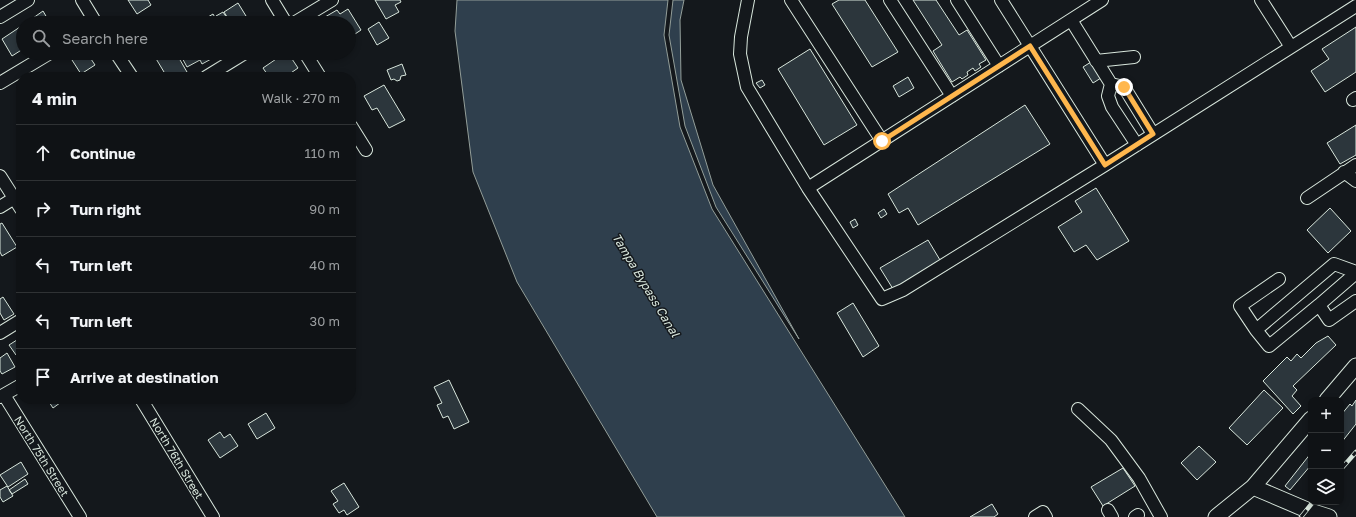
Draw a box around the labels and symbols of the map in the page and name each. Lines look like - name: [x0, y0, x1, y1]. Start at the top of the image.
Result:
- route end: [1115, 78, 1133, 96]
- route start: [873, 132, 891, 150]
- water label: Tampa Bypass Canal: [609, 230, 684, 341]
- street label: North 75th Street: [12, 414, 72, 498]
- street label: North 76th Street: [148, 415, 206, 501]

